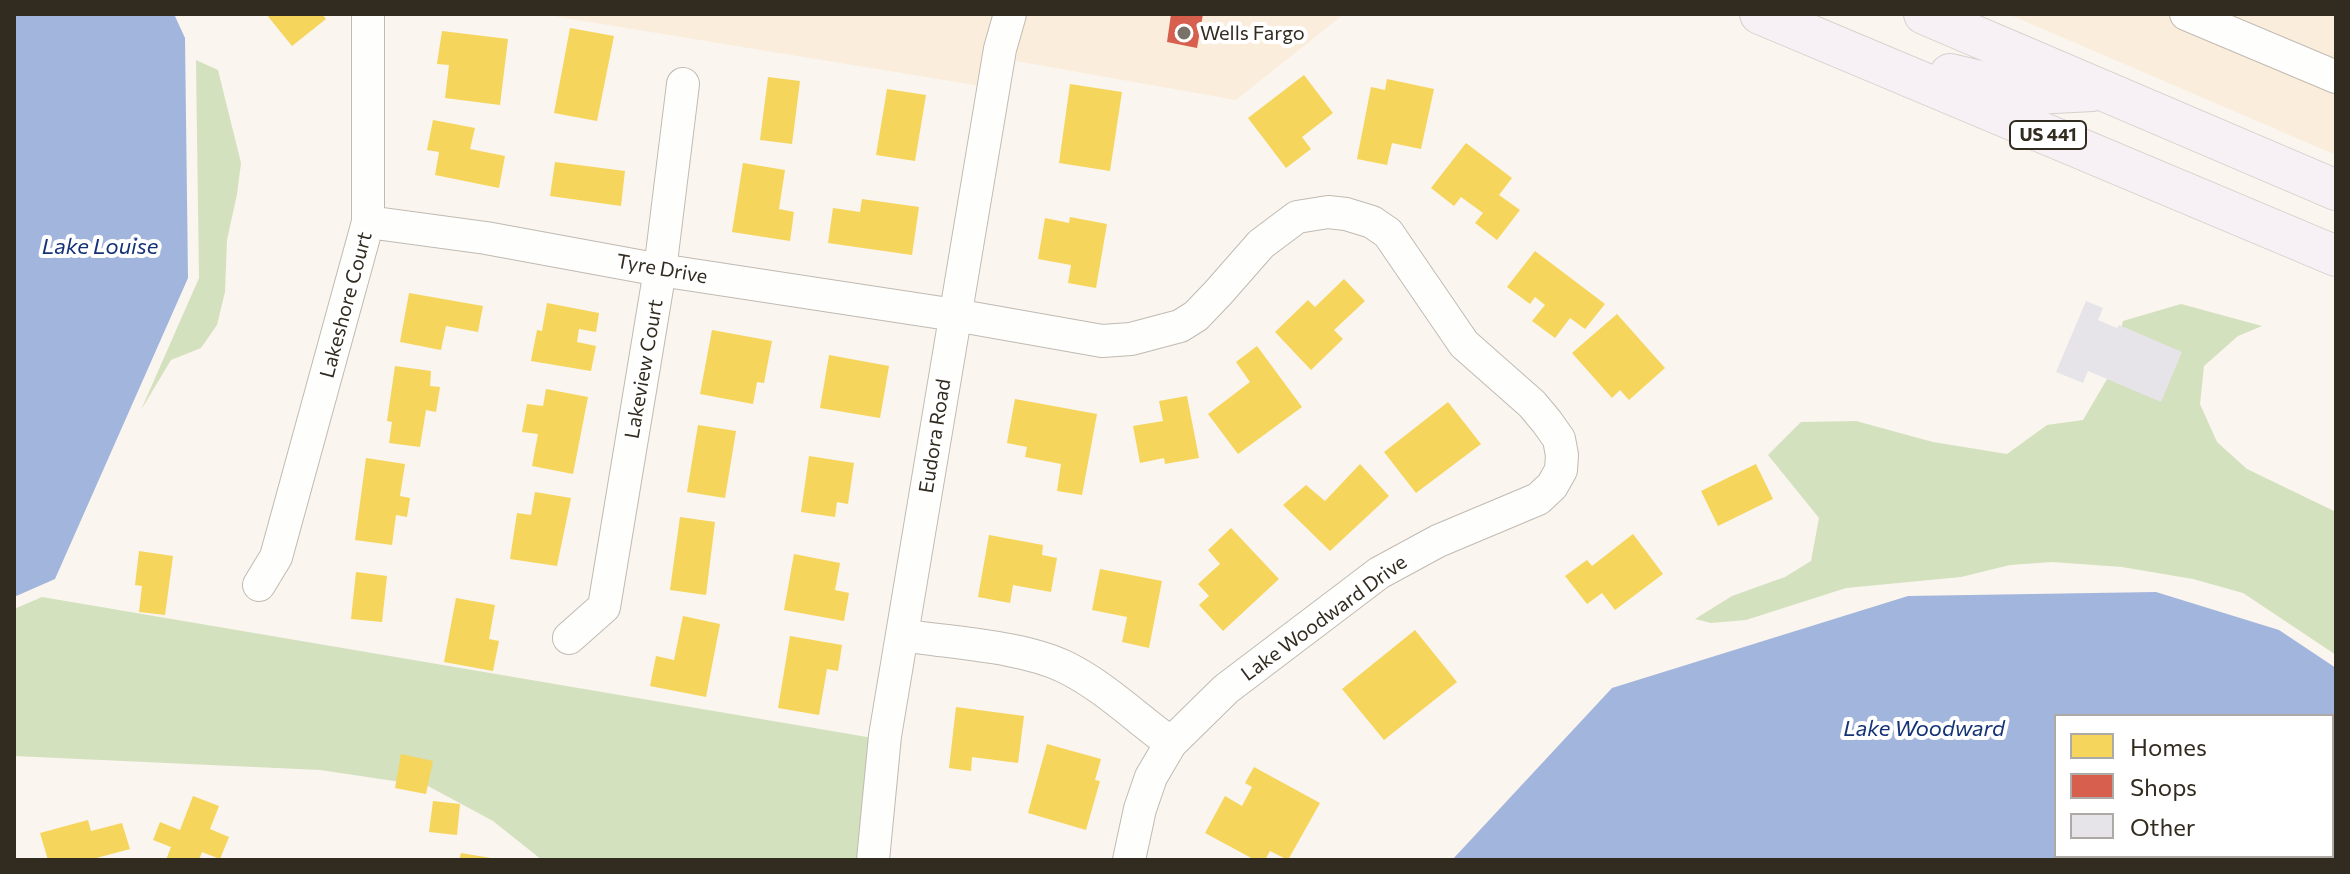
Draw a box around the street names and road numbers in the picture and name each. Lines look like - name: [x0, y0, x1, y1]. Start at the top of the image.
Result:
- road number: US 441: [2010, 121, 2086, 149]
- street label: Lakeshore Court: [315, 229, 377, 381]
- street label: Tyre Drive: [615, 249, 709, 289]
- street label: Lakeview Court: [620, 297, 668, 441]
- street label: Eudora Road: [914, 377, 956, 495]
- street label: Lake Woodward Drive: [1237, 550, 1411, 686]

